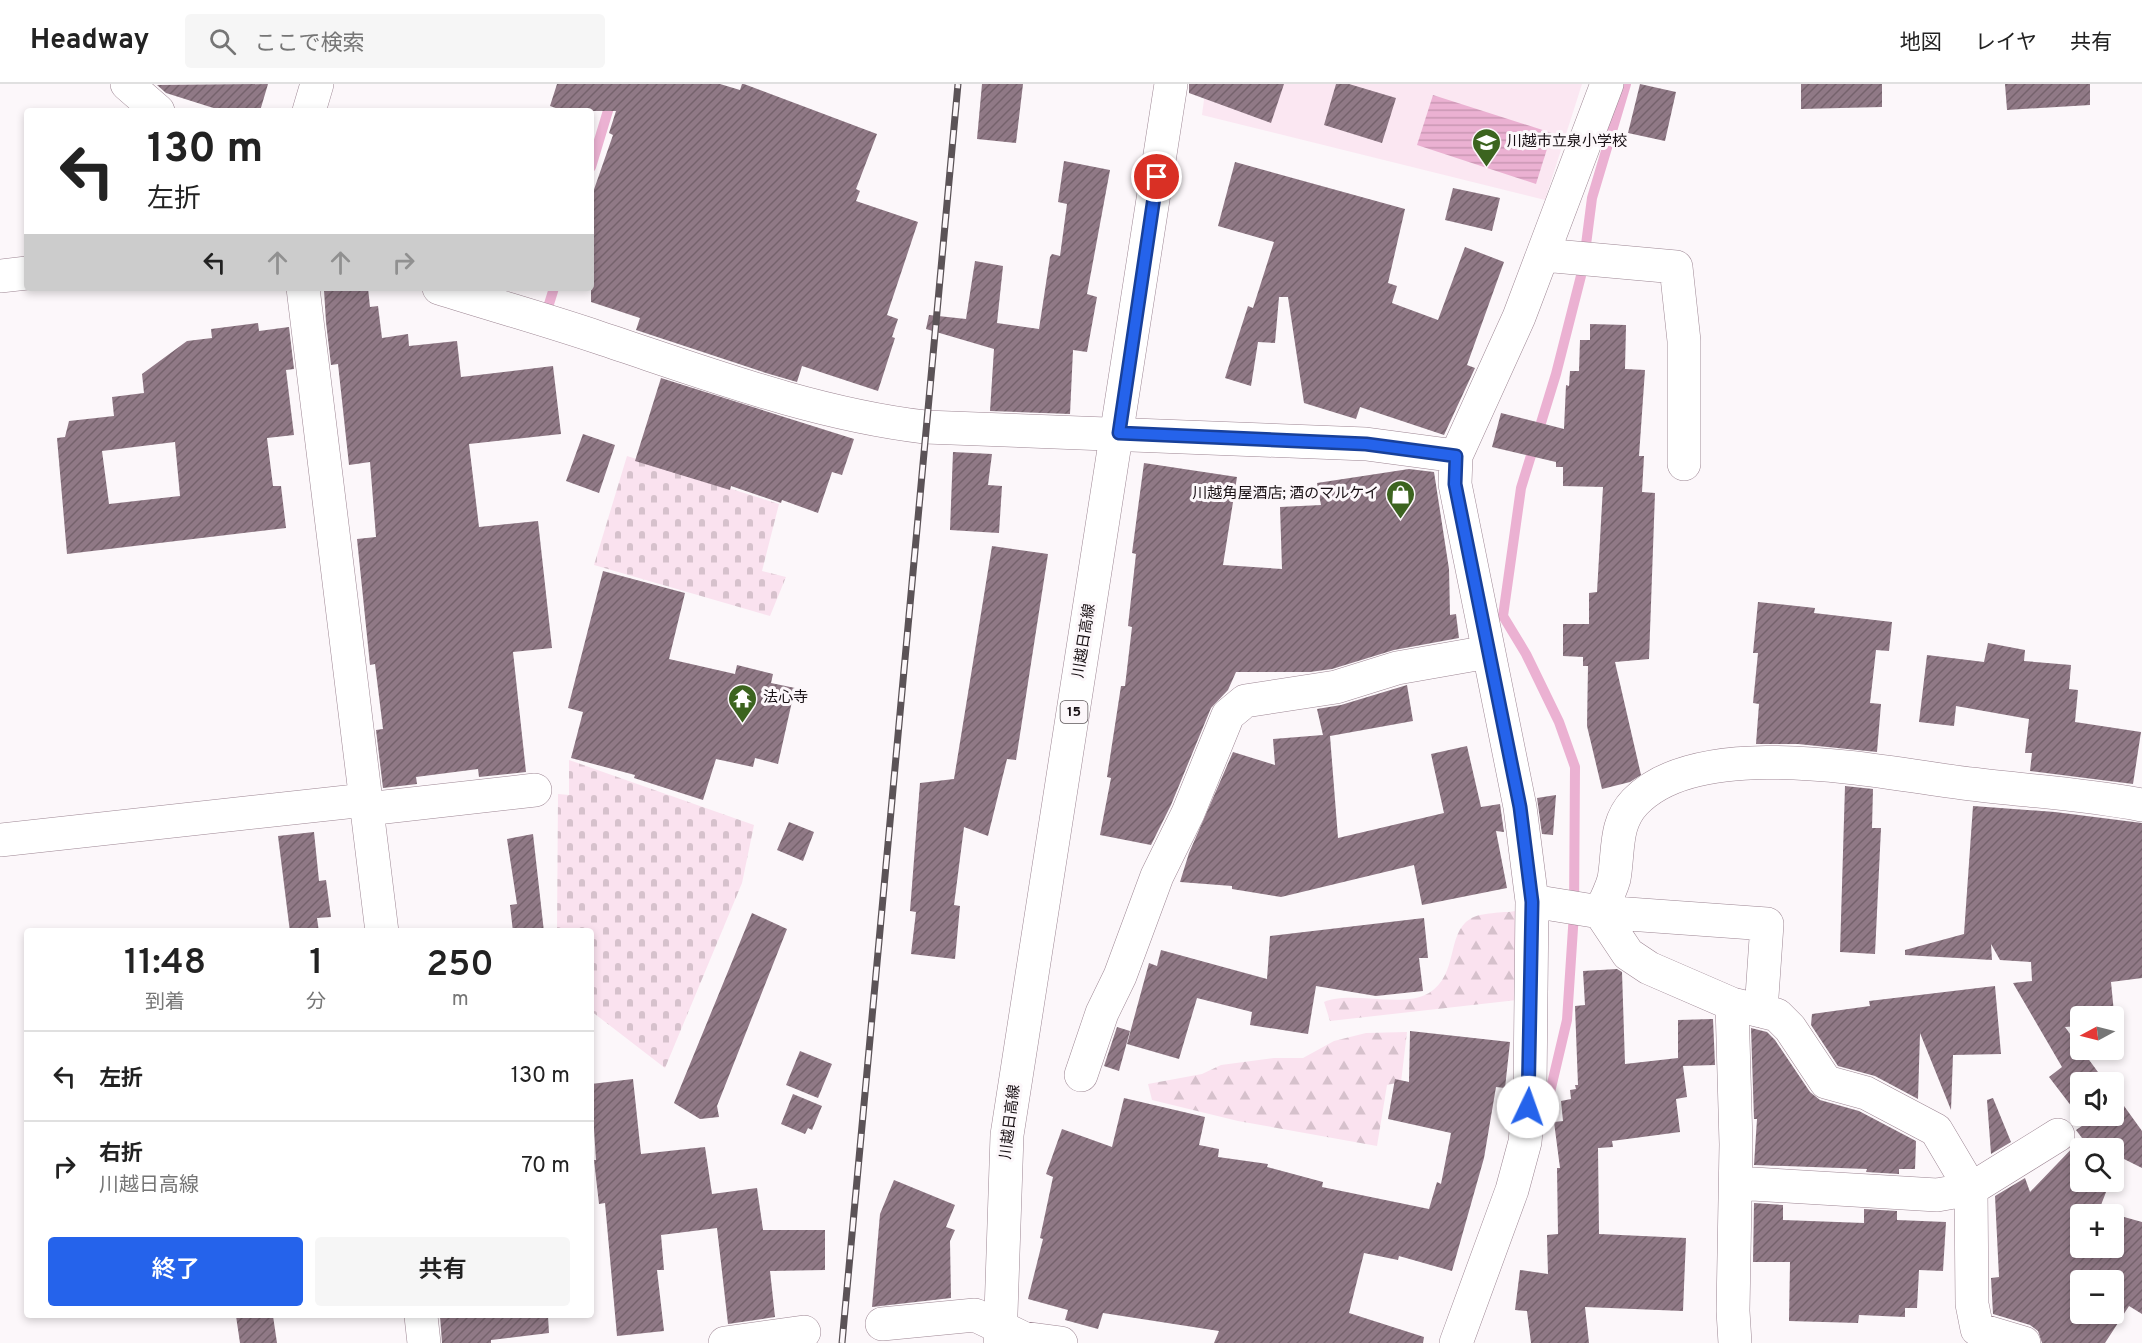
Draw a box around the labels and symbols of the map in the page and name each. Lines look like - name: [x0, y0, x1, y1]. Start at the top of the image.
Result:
- school or university icon: 川越市立泉小学校: [1470, 126, 1502, 168]
- place label: 川越市立泉小学校: [1507, 133, 1627, 152]
- pin: [1131, 151, 1182, 202]
- shop icon: 川越角屋酒店; 酒のマルケイ: [1384, 478, 1416, 520]
- place label: 川越角屋酒店; 酒のマルケイ: [1192, 485, 1379, 504]
- street label: 川越日高線: [1070, 602, 1100, 680]
- temple icon: 法心寺: [726, 682, 758, 724]
- place label: 法心寺: [763, 689, 808, 708]
- road number: 15: [1060, 701, 1088, 723]
- north arrow: [2070, 1006, 2124, 1060]
- position arrow: [1496, 1075, 1560, 1139]
- street label: 川越日高線: [997, 1084, 1025, 1160]

